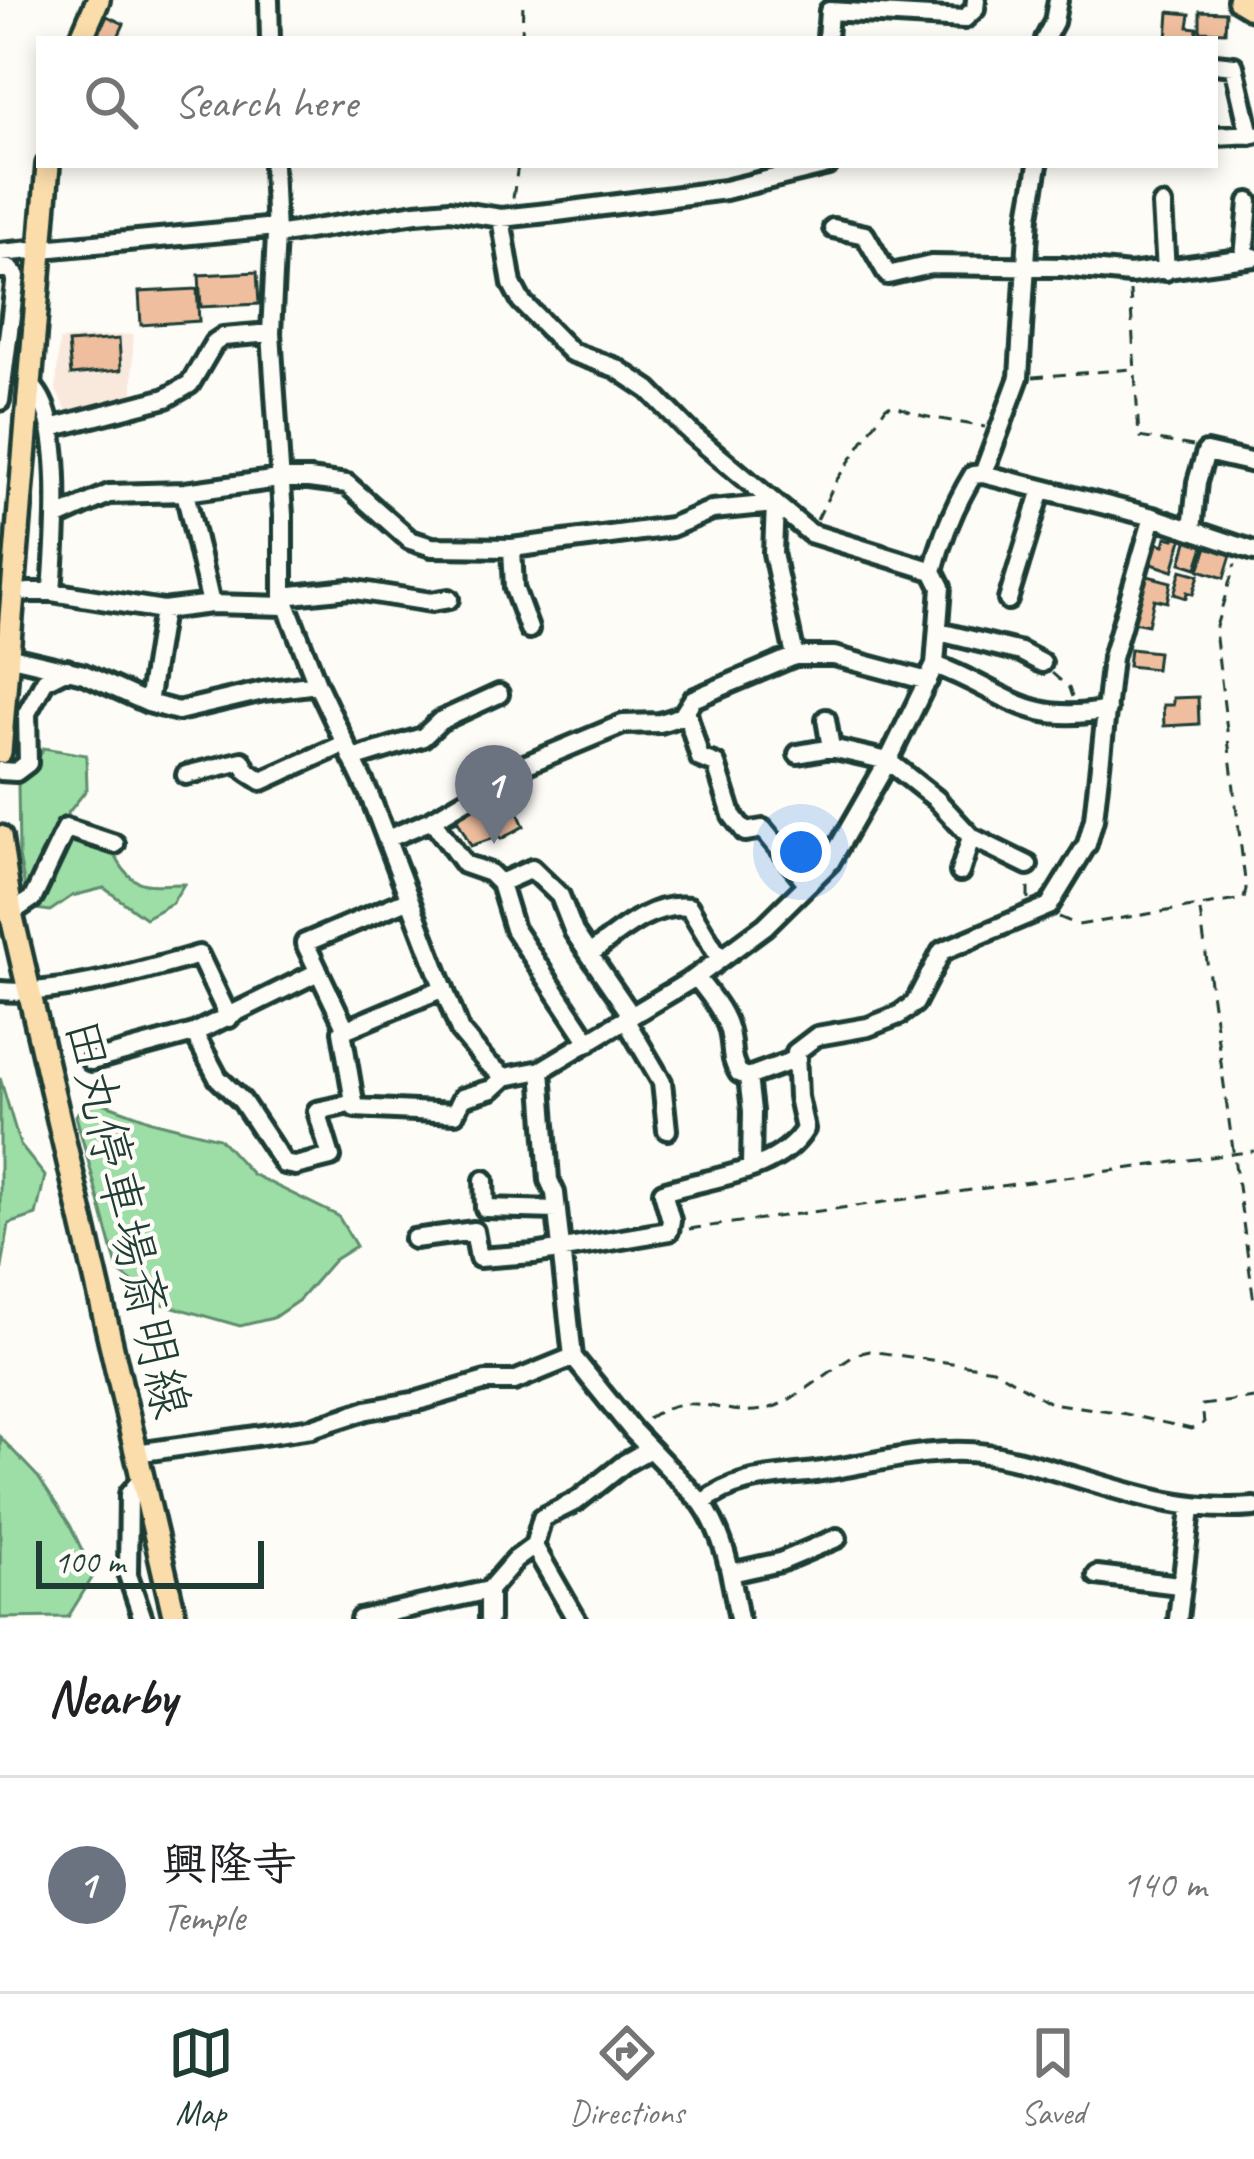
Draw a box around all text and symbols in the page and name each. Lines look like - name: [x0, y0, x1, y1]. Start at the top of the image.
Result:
- search box: [36, 36, 1218, 168]
- icon: search: [78, 69, 144, 135]
- text: Search here: [174, 74, 357, 131]
- pin: 1: [455, 745, 533, 844]
- your location: [771, 822, 831, 882]
- street label: 田丸停車場斎明線: [50, 1012, 204, 1424]
- scale bar: [36, 1535, 264, 1588]
- text: 100 m: [54, 1541, 125, 1583]
- text: Nearby: [48, 1665, 176, 1729]
- text: 興隆寺: [162, 1836, 297, 1893]
- text: 1: [78, 1860, 96, 1909]
- text: 140 m: [1122, 1860, 1206, 1909]
- text: Temple: [162, 1893, 245, 1942]
- tab: Map: [168, 2020, 234, 2134]
- tab: Directions: [570, 2020, 684, 2134]
- tab: Saved: [1020, 2020, 1086, 2134]

